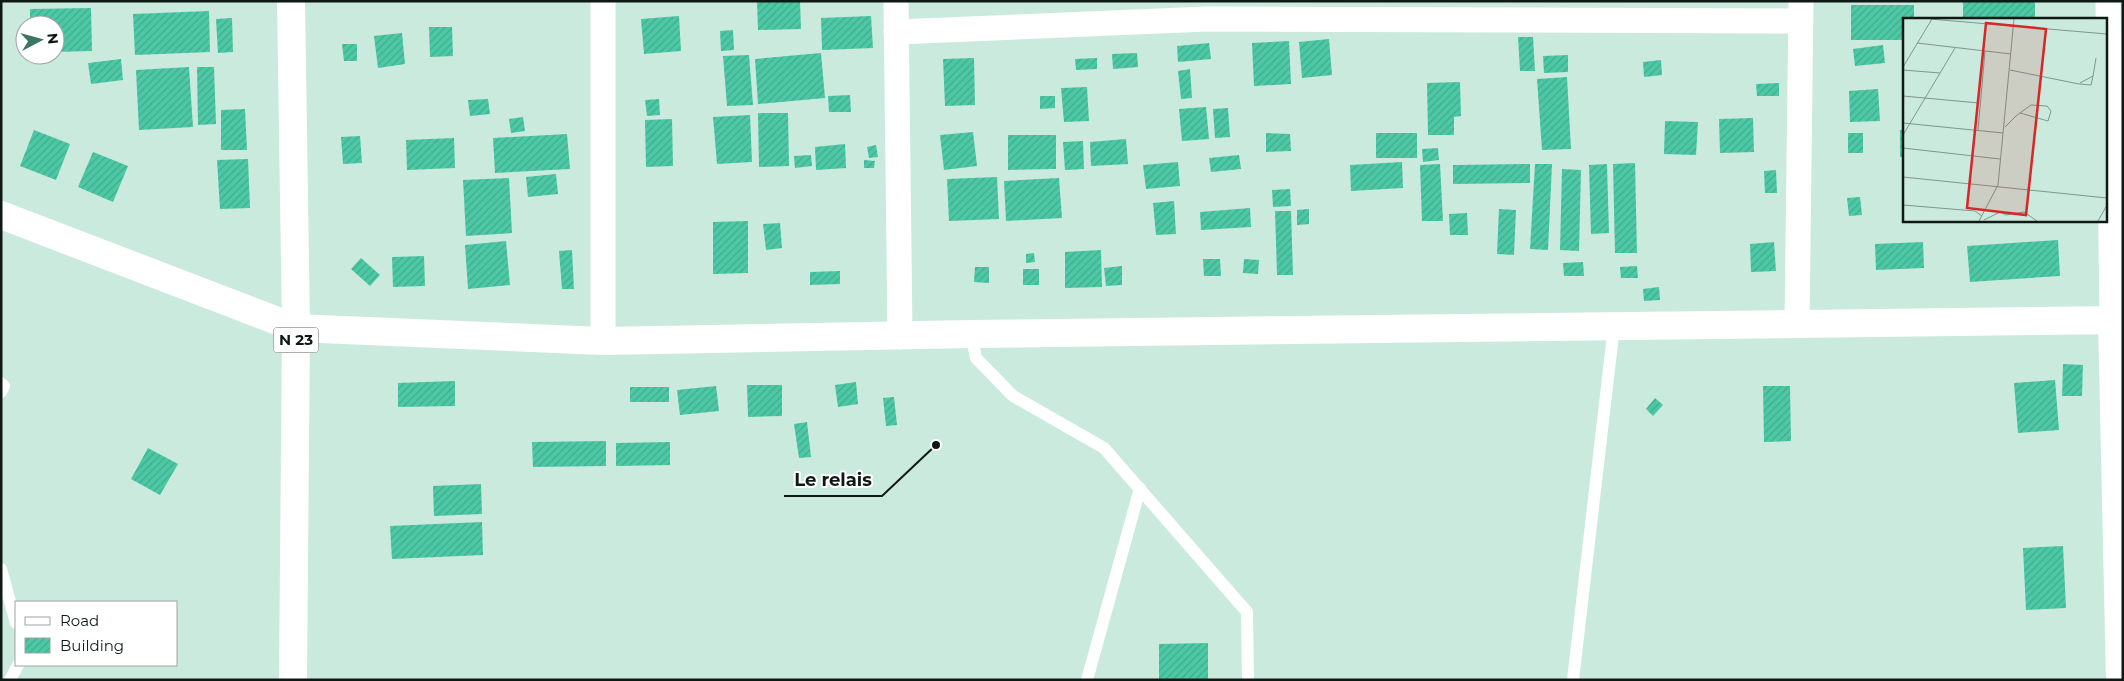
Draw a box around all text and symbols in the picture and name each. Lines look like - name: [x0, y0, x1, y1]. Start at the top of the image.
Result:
- north arrow: [15, 15, 65, 65]
- inset map: [1903, 18, 2106, 221]
- text: N: [43, 32, 62, 45]
- road number: N 23: [274, 328, 318, 352]
- callout: Le relais: [784, 463, 882, 496]
- text: Le relais: [794, 469, 872, 491]
- legend: [15, 601, 178, 666]
- text: Road: [60, 611, 99, 630]
- text: Building: [60, 636, 124, 655]

